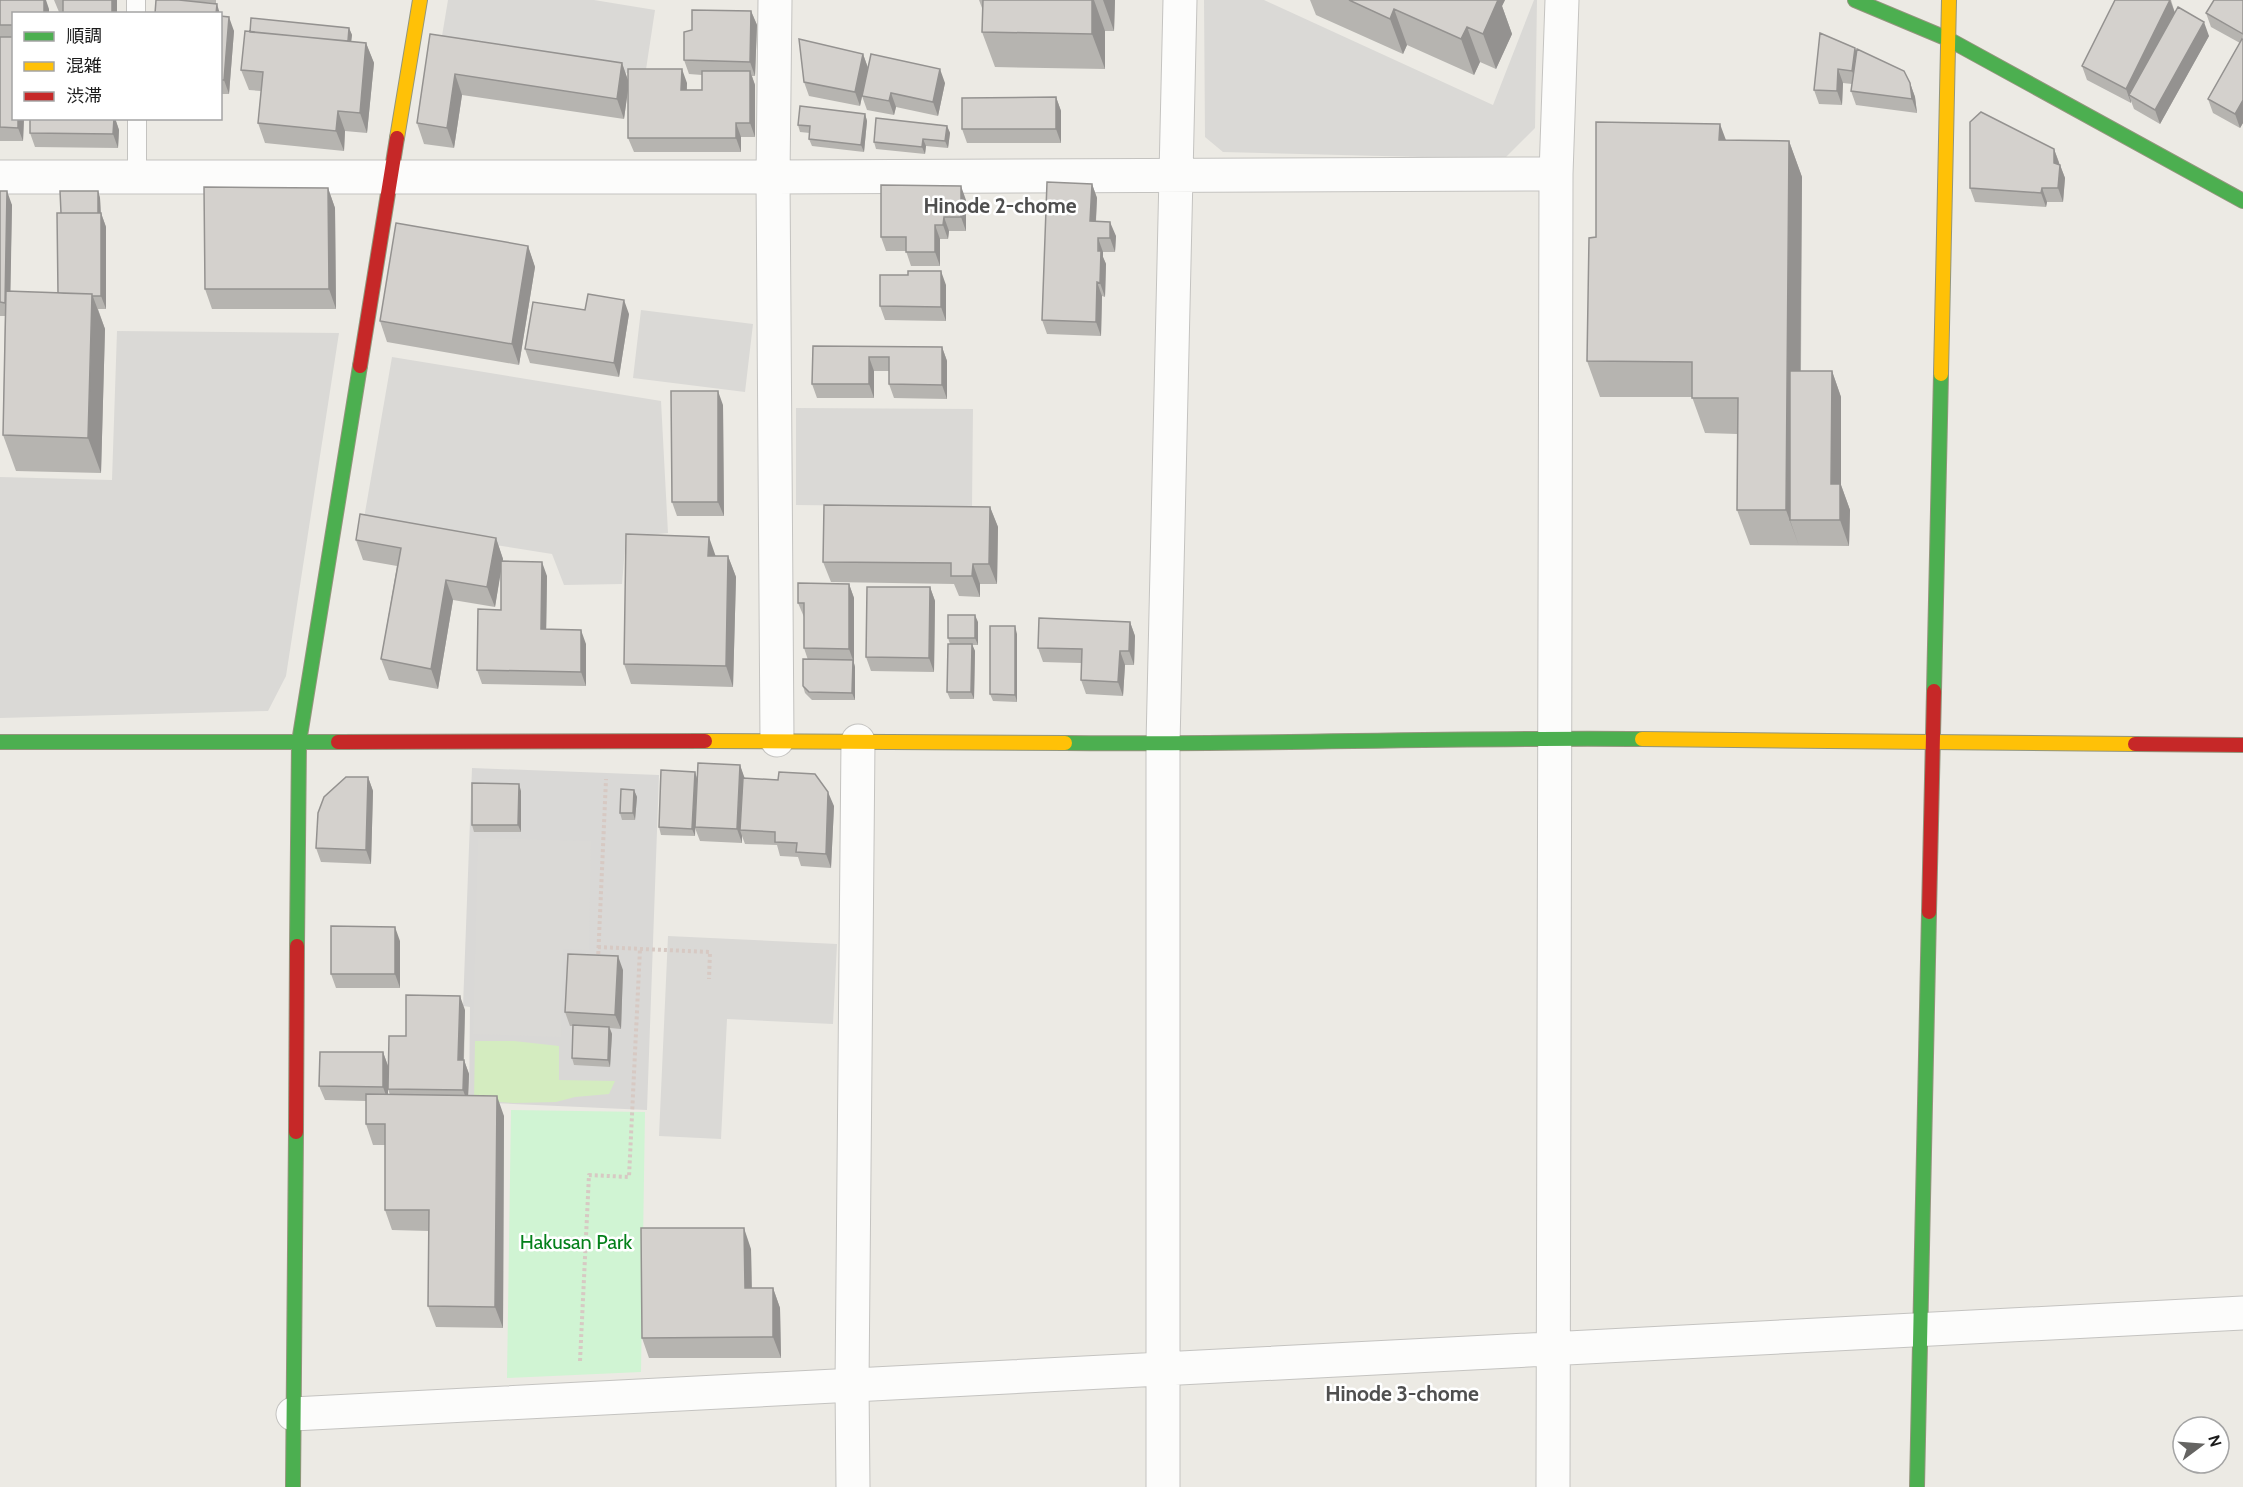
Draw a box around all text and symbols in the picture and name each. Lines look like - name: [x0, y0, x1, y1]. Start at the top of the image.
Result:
- legend: [12, 12, 222, 120]
- text: 順調: [66, 25, 102, 47]
- text: 混雑: [66, 55, 102, 77]
- text: 渋滞: [66, 85, 102, 107]
- district label: Hinode 2-chome: [923, 193, 1077, 218]
- park label: Hakusan Park: [520, 1230, 632, 1254]
- district label: Hinode 3-chome: [1325, 1381, 1479, 1406]
- north arrow: [2171, 1415, 2231, 1475]
- text: N: [2204, 1433, 2226, 1449]

